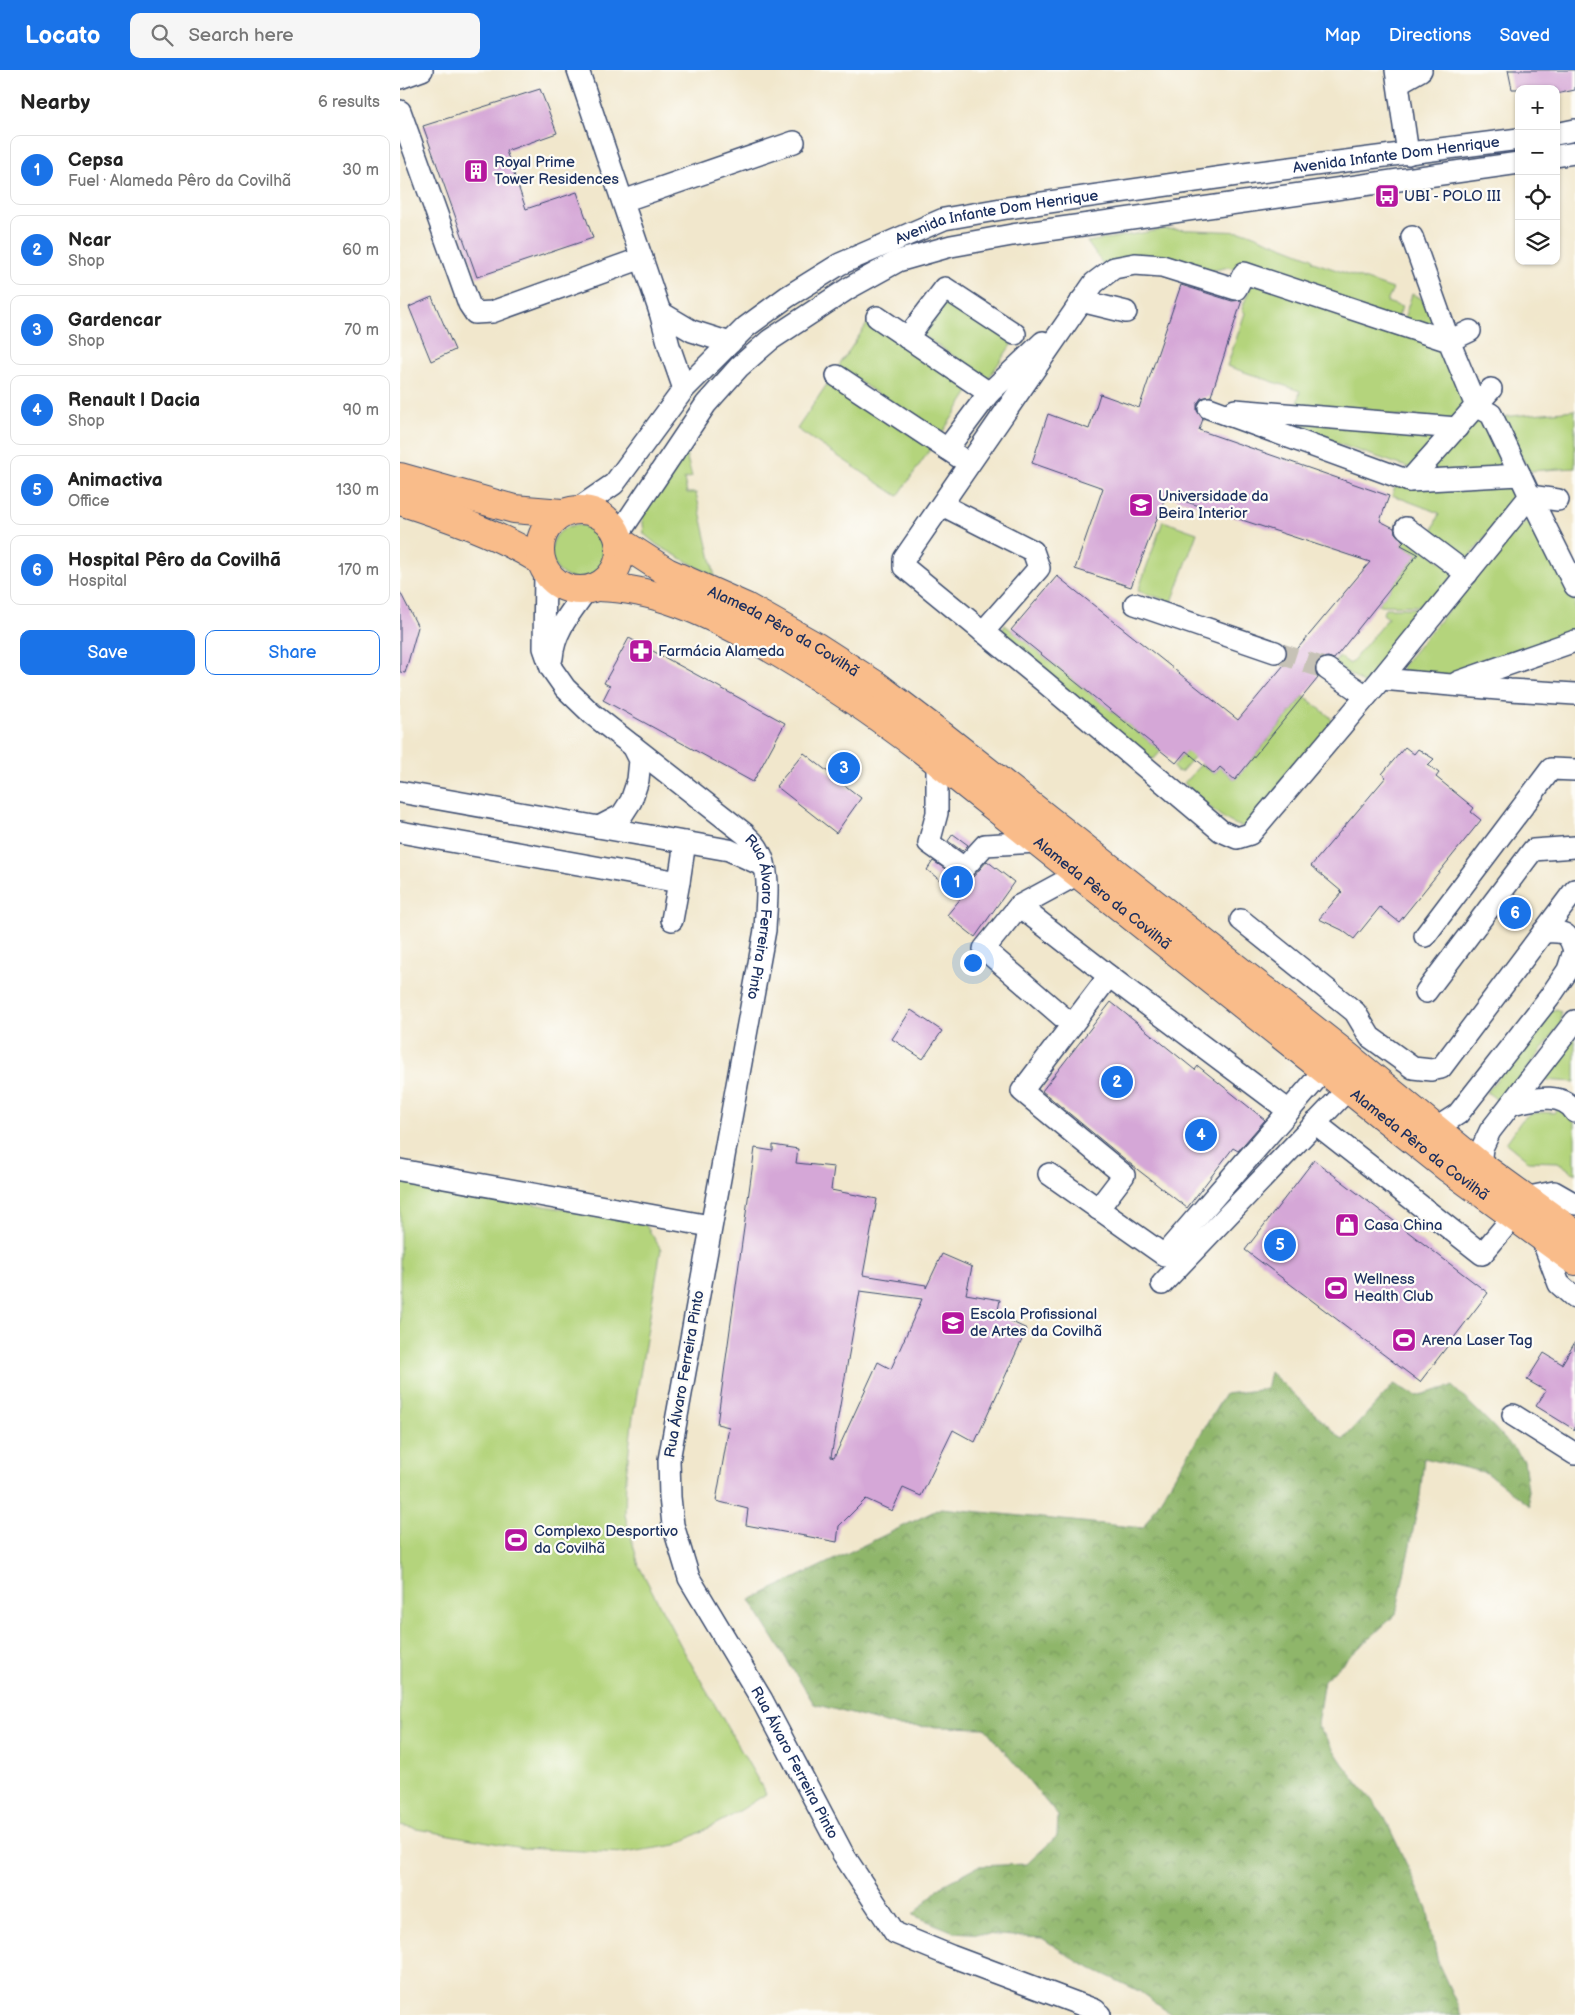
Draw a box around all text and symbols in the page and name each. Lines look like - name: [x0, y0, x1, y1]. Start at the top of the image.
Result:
- search box: [130, 13, 480, 58]
- text: Locato: [25, 21, 100, 50]
- icon: search: [148, 21, 176, 49]
- text: Search here: [188, 24, 294, 47]
- text: Map: [1325, 25, 1361, 46]
- text: Directions: [1389, 25, 1471, 46]
- text: Saved: [1499, 25, 1550, 46]
- map controls: [1515, 85, 1560, 265]
- button: +: [1515, 85, 1560, 130]
- text: Nearby: [20, 90, 90, 115]
- text: 6 results: [318, 93, 380, 112]
- button: −: [1515, 130, 1560, 175]
- street label: Avenida Infante Dom Henrique: [1292, 133, 1501, 178]
- text: Cepsa: [68, 149, 124, 172]
- place label: Royal Prime Tower Residences: [494, 153, 620, 189]
- building icon: Royal Prime Tower Residences: [463, 158, 489, 184]
- text: 1: [34, 161, 40, 180]
- text: 30 m: [342, 161, 379, 180]
- text: Fuel · Alameda Pêro da Covilhã: [68, 172, 291, 191]
- button: locate: [1515, 175, 1560, 220]
- bus stop icon: UBI - POLO III: [1374, 183, 1400, 209]
- street label: Avenida Infante Dom Henrique: [892, 186, 1100, 249]
- place label: UBI - POLO III: [1404, 187, 1501, 206]
- button: layers: [1515, 220, 1560, 265]
- text: Ncar: [68, 229, 111, 252]
- text: 2: [32, 241, 42, 260]
- text: 60 m: [342, 241, 379, 260]
- text: Shop: [68, 252, 105, 271]
- text: Gardencar: [68, 309, 162, 332]
- text: 3: [32, 321, 42, 340]
- text: 70 m: [344, 321, 379, 340]
- text: Shop: [68, 332, 105, 351]
- text: Renault | Dacia: [68, 389, 200, 412]
- text: 4: [32, 401, 42, 420]
- text: 90 m: [343, 401, 379, 420]
- text: Shop: [68, 412, 105, 431]
- text: Animactiva: [68, 469, 163, 492]
- text: 5: [32, 481, 42, 500]
- text: 130 m: [336, 481, 379, 500]
- place label: Universidade da Beira Interior: [1158, 487, 1268, 523]
- text: Office: [68, 492, 110, 511]
- school or university icon: Universidade da Beira Interior: [1128, 492, 1154, 518]
- text: Hospital Pêro da Covilhã: [68, 549, 281, 572]
- text: 6: [32, 561, 42, 580]
- text: 170 m: [338, 561, 379, 580]
- text: Hospital: [68, 572, 127, 591]
- street label: Alameda Pêro da Covilhã: [705, 582, 862, 681]
- button: Save: [20, 630, 195, 675]
- button: Share: [205, 630, 380, 675]
- pharmacy icon: Farmácia Alameda: [628, 638, 654, 664]
- place label: Farmácia Alameda: [658, 642, 785, 661]
- pin: 3: [828, 749, 860, 787]
- street label: Rua Álvaro Ferreira Pinto: [740, 830, 776, 1001]
- street label: Alameda Pêro da Covilhã: [1030, 833, 1175, 954]
- pin: 1: [941, 863, 973, 901]
- pin: 6: [1499, 894, 1531, 932]
- your location: [960, 950, 986, 976]
- pin: 2: [1101, 1063, 1133, 1101]
- street label: Alameda Pêro da Covilhã: [1346, 1085, 1492, 1205]
- pin: 4: [1185, 1116, 1217, 1154]
- shop icon: Casa China: [1334, 1212, 1360, 1238]
- place label: Casa China: [1364, 1216, 1443, 1235]
- pin: 5: [1264, 1226, 1296, 1264]
- place label: Wellness Health Club: [1354, 1270, 1434, 1306]
- sports icon: Wellness Health Club: [1323, 1275, 1349, 1301]
- street label: Rua Álvaro Ferreira Pinto: [660, 1289, 709, 1459]
- place label: Escola Profissional de Artes da Covilhã: [970, 1305, 1102, 1341]
- school or university icon: Escola Profissional de Artes da Covilhã: [940, 1310, 966, 1336]
- sports icon: Arena Laser Tag: [1391, 1327, 1417, 1353]
- place label: Arena Laser Tag: [1422, 1331, 1533, 1350]
- place label: Complexo Desportivo da Covilhã: [534, 1522, 678, 1558]
- sports icon: Complexo Desportivo da Covilhã: [503, 1527, 529, 1553]
- street label: Rua Álvaro Ferreira Pinto: [746, 1683, 842, 1842]

